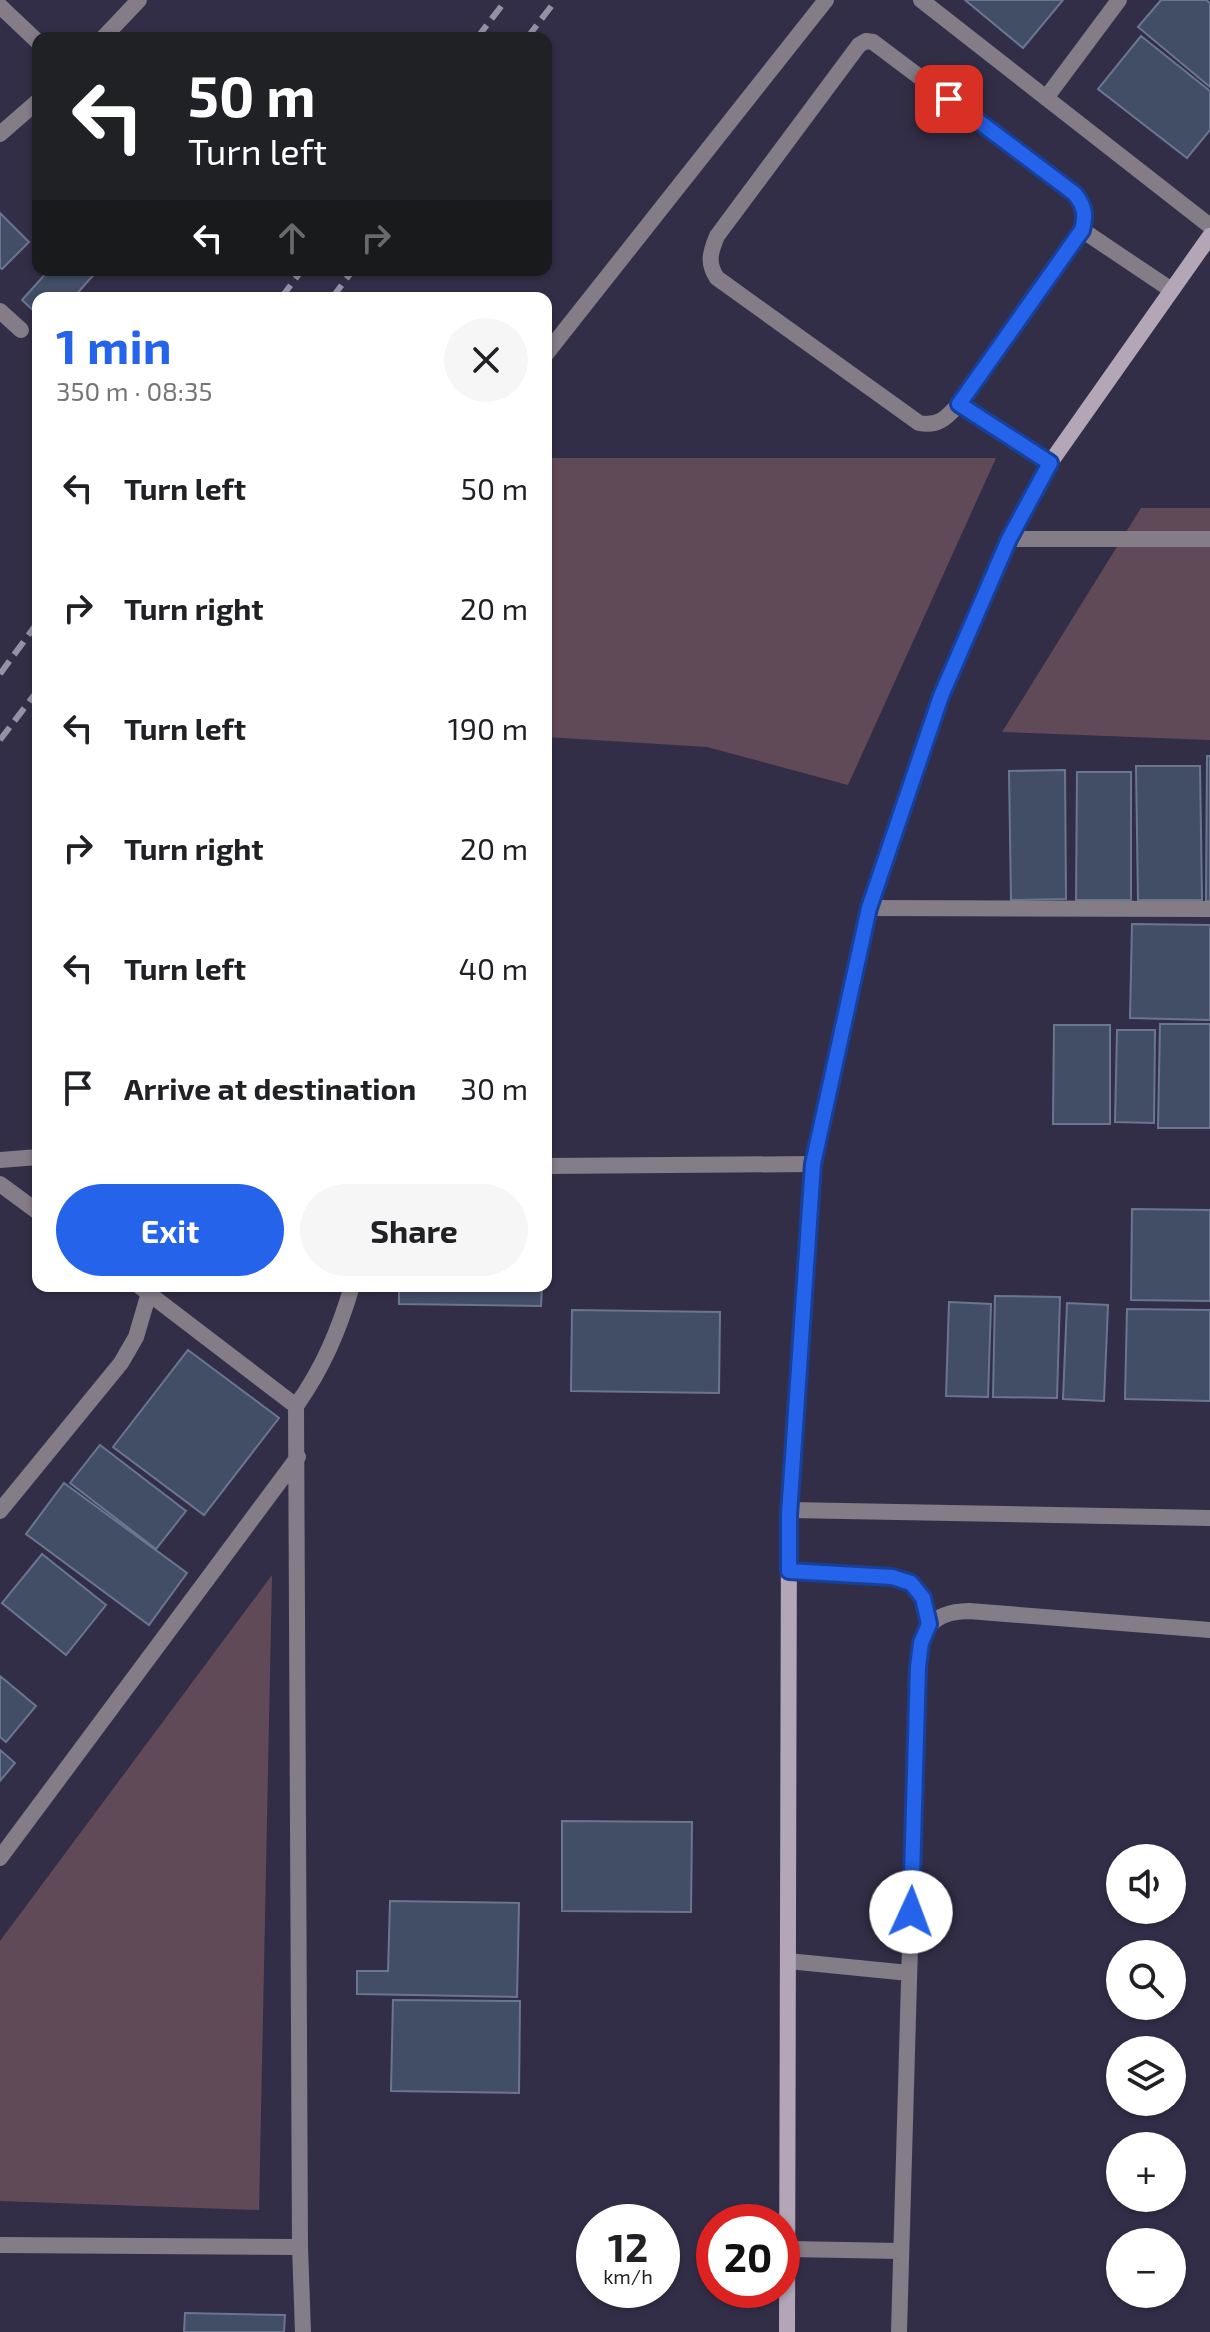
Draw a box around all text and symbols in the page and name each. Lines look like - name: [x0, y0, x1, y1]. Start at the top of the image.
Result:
- text: 50 m: [188, 61, 316, 128]
- icon: left: [56, 64, 160, 168]
- pin: [915, 65, 983, 133]
- icon: arrive: [927, 77, 971, 121]
- text: Turn left: [188, 129, 327, 172]
- icon: left: [186, 216, 230, 260]
- icon: ahead: [270, 216, 314, 260]
- icon: right: [354, 216, 398, 260]
- text: 1 min: [56, 316, 172, 374]
- button: close: [444, 318, 528, 402]
- text: 350 m · 08:35: [56, 375, 212, 406]
- icon: left: [56, 466, 100, 510]
- text: Turn left: [124, 470, 246, 506]
- text: 50 m: [461, 470, 528, 506]
- icon: right: [56, 586, 100, 630]
- text: Turn right: [124, 590, 264, 626]
- text: 20 m: [460, 590, 528, 626]
- icon: left: [56, 706, 100, 750]
- text: Turn left: [124, 710, 246, 746]
- text: 190 m: [448, 710, 528, 746]
- icon: right: [56, 826, 100, 870]
- text: Turn right: [124, 830, 264, 866]
- text: 20 m: [460, 830, 528, 866]
- icon: left: [56, 946, 100, 990]
- text: Turn left: [124, 950, 246, 986]
- text: 40 m: [458, 950, 528, 986]
- icon: arrive: [56, 1066, 100, 1110]
- text: Arrive at destination: [124, 1070, 416, 1106]
- text: 30 m: [460, 1070, 528, 1106]
- button: Exit: [56, 1184, 284, 1276]
- button: Share: [300, 1184, 528, 1276]
- map controls: [1106, 1844, 1186, 2308]
- button: sound: [1106, 1844, 1186, 1924]
- position arrow: [869, 1870, 953, 1954]
- button: search: [1106, 1940, 1186, 2020]
- button: layers: [1106, 2036, 1186, 2116]
- button: +: [1106, 2132, 1186, 2212]
- speed limit sign: 20: [696, 2204, 800, 2308]
- text: 12: [608, 2222, 648, 2270]
- button: −: [1106, 2228, 1186, 2308]
- text: km/h: [603, 2264, 653, 2288]

